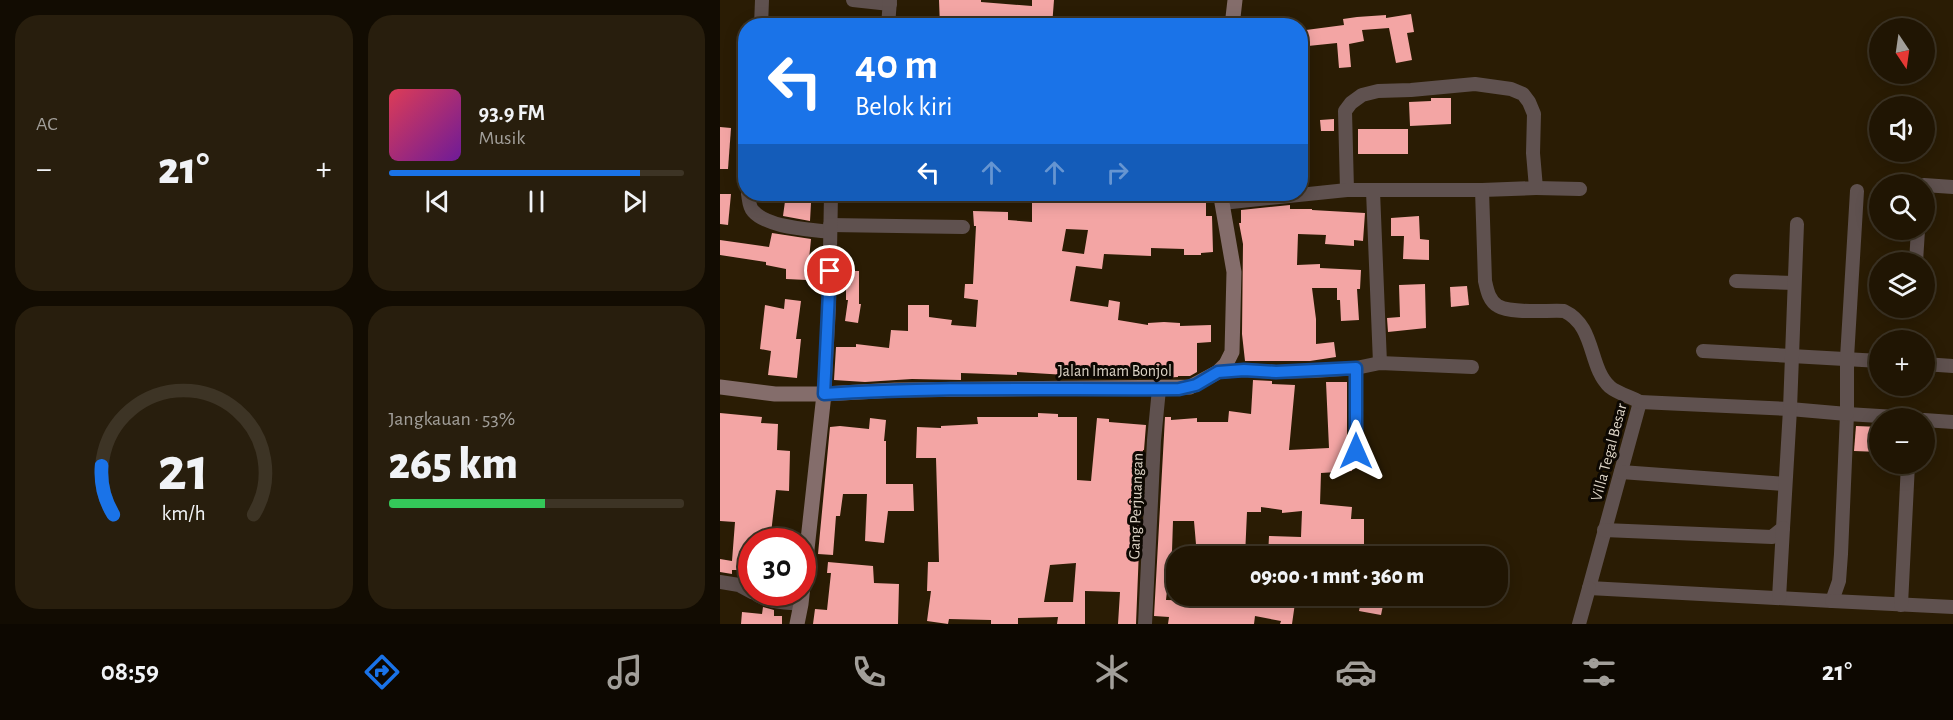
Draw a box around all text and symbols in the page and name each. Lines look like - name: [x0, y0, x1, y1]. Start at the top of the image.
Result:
- north arrow: [1869, 18, 1935, 84]
- map controls: [1869, 18, 1935, 474]
- icon: left: [756, 42, 834, 120]
- text: 40 m: [855, 44, 938, 86]
- text: Belok kiri: [855, 93, 952, 120]
- button: sound: [1869, 96, 1935, 162]
- text: 93.9 FM: [479, 102, 545, 124]
- text: AC: [36, 114, 58, 134]
- text: Musik: [479, 128, 525, 148]
- text: 21°: [158, 147, 209, 192]
- text: −: [36, 153, 52, 186]
- text: +: [316, 153, 331, 186]
- icon: left: [912, 156, 945, 189]
- icon: ahead: [975, 156, 1008, 189]
- icon: ahead: [1038, 156, 1071, 189]
- icon: right: [1101, 156, 1134, 189]
- button: search: [1869, 174, 1935, 240]
- icon: previous: [421, 185, 454, 218]
- icon: pause: [520, 185, 553, 218]
- icon: next: [618, 185, 651, 218]
- pin: [804, 245, 855, 296]
- button: layers: [1869, 252, 1935, 318]
- icon: arrive: [813, 254, 846, 287]
- button: +: [1869, 330, 1935, 396]
- street label: Jalan Imam Bonjol: [1058, 363, 1172, 380]
- street label: Villa Tegal Besar: [1588, 401, 1630, 503]
- button: −: [1869, 408, 1935, 474]
- text: Jangkauan · 53%: [389, 409, 515, 429]
- position arrow: [1324, 419, 1388, 483]
- text: 21: [158, 439, 210, 501]
- text: 265 km: [389, 442, 518, 487]
- street label: Gang Perjuangan: [1126, 453, 1147, 560]
- text: km/h: [162, 503, 206, 524]
- speed limit sign: 30: [738, 528, 816, 606]
- text: 09:00 · 1 mnt · 360 m: [1250, 565, 1424, 587]
- icon: directions: [361, 651, 403, 693]
- icon: music: [604, 651, 646, 693]
- icon: phone: [848, 651, 890, 693]
- icon: climate: [1091, 651, 1133, 693]
- icon: car: [1335, 651, 1377, 693]
- icon: filters: [1578, 651, 1620, 693]
- text: 08:59: [101, 658, 159, 685]
- text: 21°: [1822, 658, 1852, 685]

